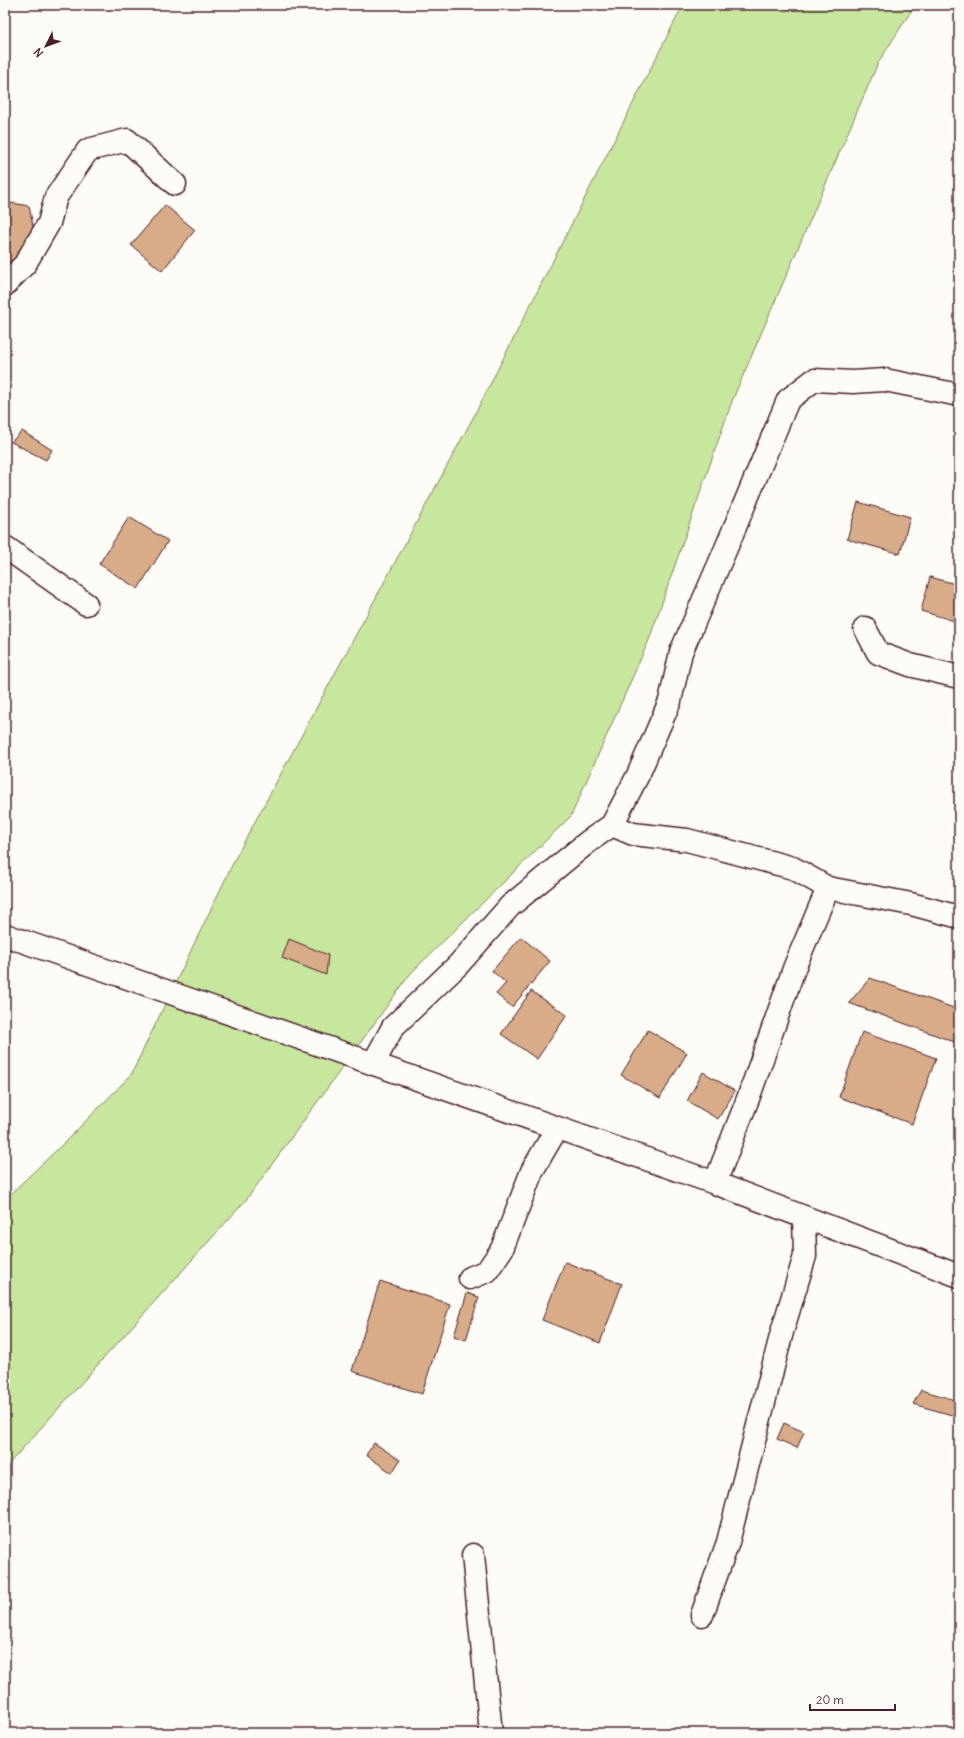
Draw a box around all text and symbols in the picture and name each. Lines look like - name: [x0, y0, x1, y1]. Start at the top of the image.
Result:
- north arrow: [26, 26, 66, 66]
- text: N: [31, 45, 46, 60]
- scale bar: [810, 1686, 895, 1712]
- text: 20 m: [816, 1692, 844, 1707]

